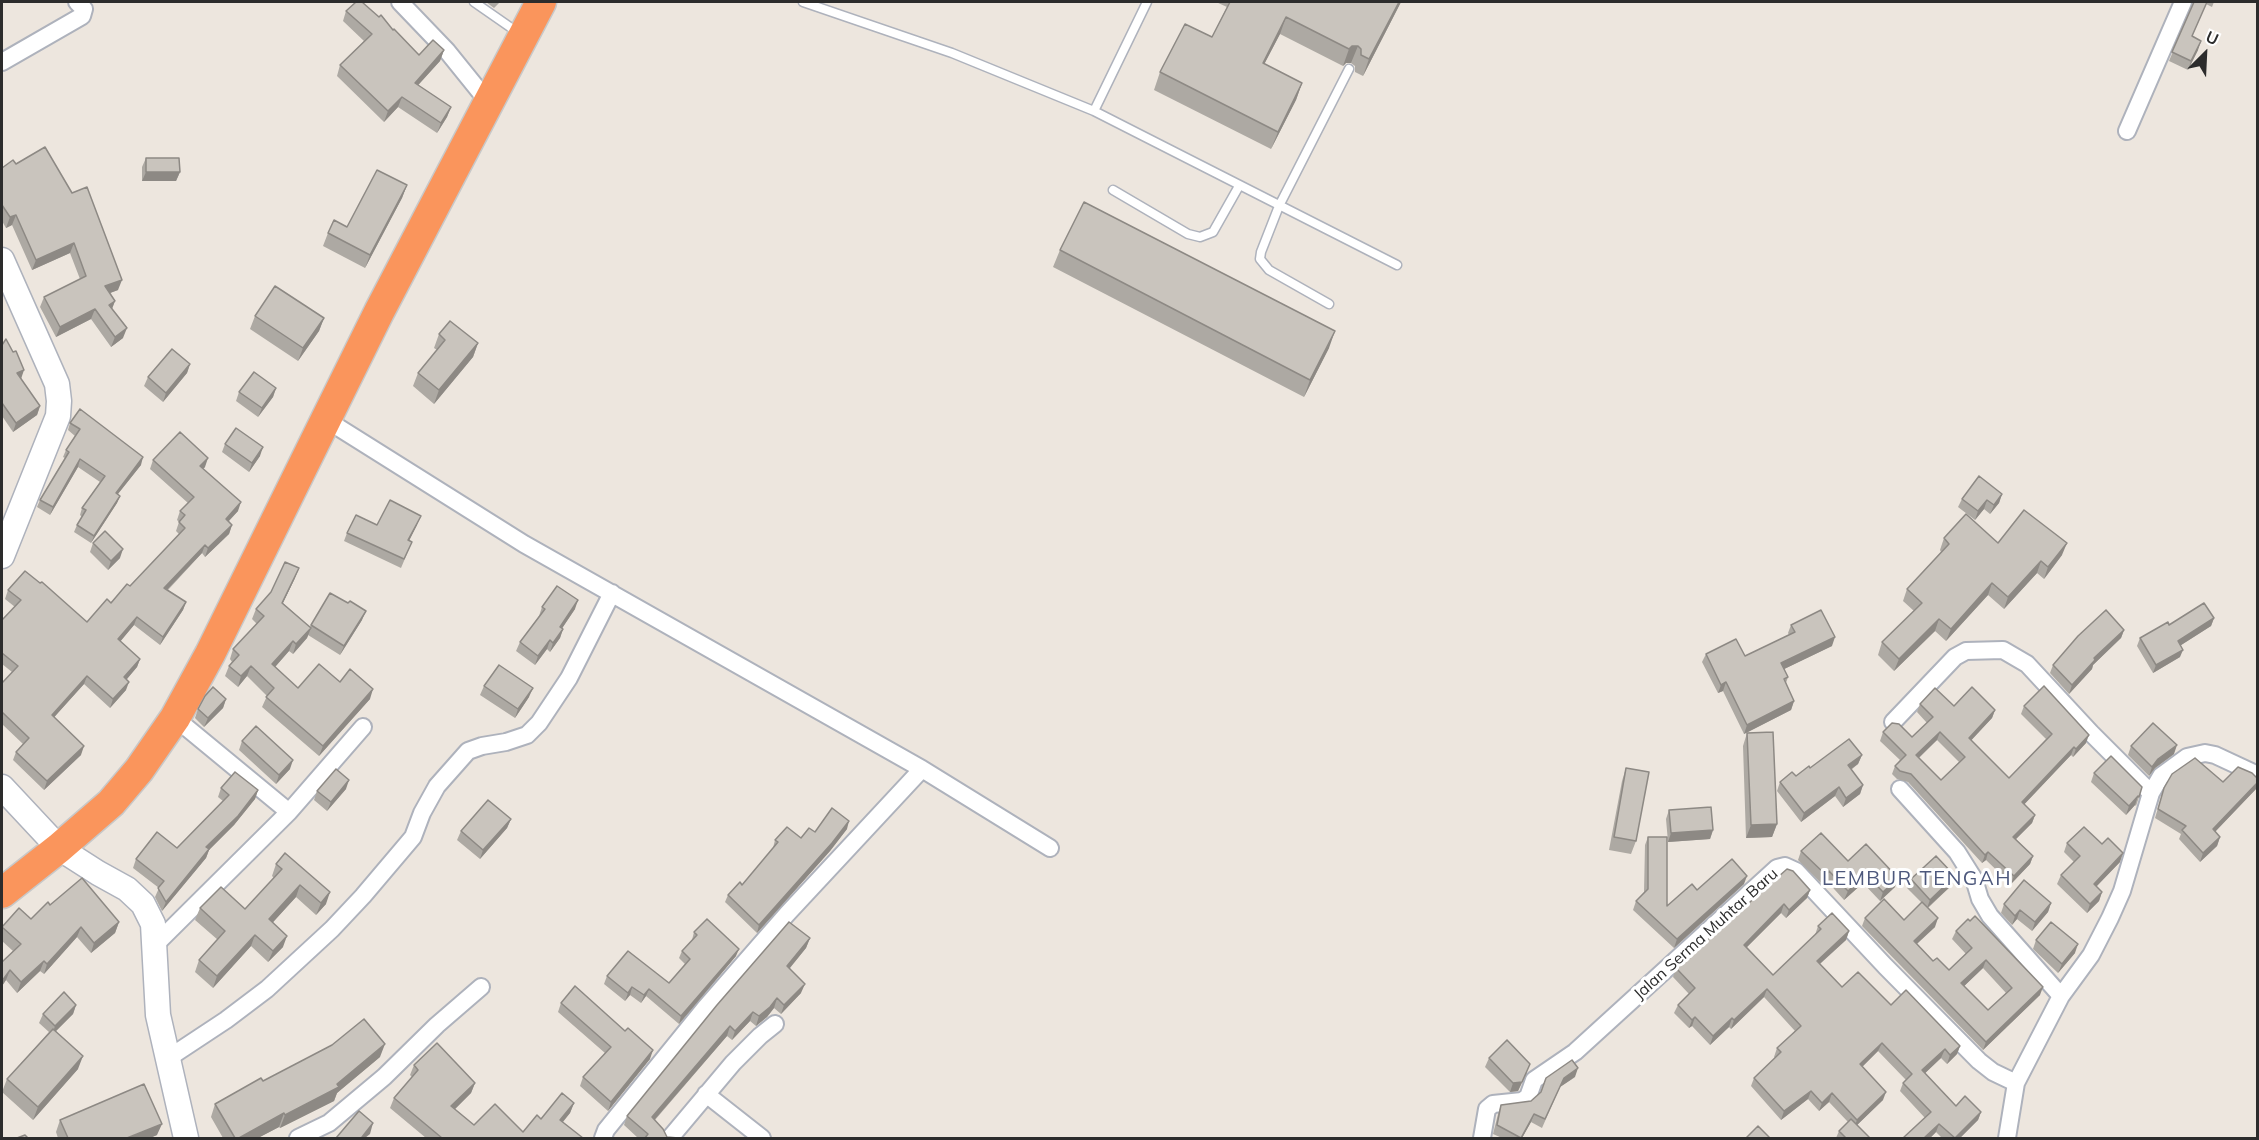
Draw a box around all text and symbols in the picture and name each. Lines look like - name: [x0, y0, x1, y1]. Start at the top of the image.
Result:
- north arrow: [2175, 24, 2235, 84]
- text: U: [2203, 26, 2222, 49]
- street label: Jalan Serma Muhtar Baru: [1630, 864, 1782, 1004]
- district label: LEMBUR TENGAH: [1822, 867, 2012, 891]

